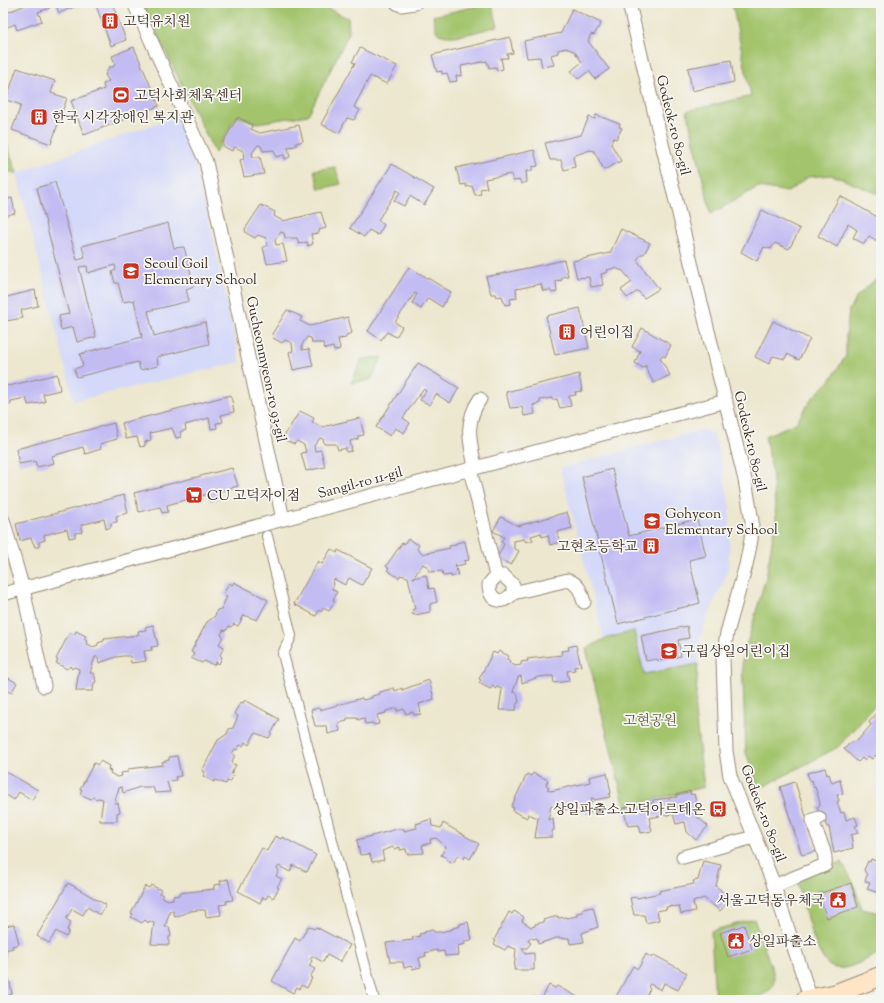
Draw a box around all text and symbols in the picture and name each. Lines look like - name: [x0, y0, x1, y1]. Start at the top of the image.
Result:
- building icon: 고덕유치원: [100, 11, 120, 31]
- place label: 고덕유치원: [123, 13, 191, 33]
- street label: Godeok-ro 80-gil: [650, 73, 694, 178]
- sports icon: 고덕사회체육센터: [111, 85, 131, 105]
- place label: 고덕사회체육센터: [134, 87, 242, 107]
- building icon: 한국 시각장애인 복지관: [29, 107, 49, 127]
- place label: 한국 시각장애인 복지관: [52, 109, 194, 129]
- place label: Seoul Goil Elementary School: [144, 255, 257, 291]
- school or university icon: Seoul Goil Elementary School: [121, 261, 141, 281]
- street label: Gucheonmyeon-ro 93-gil: [240, 294, 290, 444]
- building icon: 어린이집: [557, 322, 577, 342]
- place label: 어린이집: [580, 324, 634, 344]
- street label: Godeok-ro 80-gil: [728, 389, 770, 494]
- street label: Sangil-ro 11-gil: [316, 463, 405, 505]
- supermarket icon: CU 고덕자이점: [184, 485, 204, 505]
- place label: CU 고덕자이점: [207, 487, 300, 507]
- place label: Gohyeon Elementary School: [665, 505, 778, 541]
- school or university icon: Gohyeon Elementary School: [642, 511, 662, 531]
- building icon: 고현초등학교: [641, 536, 661, 556]
- place label: 고현초등학교: [557, 538, 638, 558]
- school or university icon: 구립상일어린이집: [659, 641, 679, 661]
- place label: 구립상일어린이집: [682, 643, 790, 663]
- park label: 고현공원: [623, 712, 677, 732]
- street label: Godeok-ro 80-gil: [734, 762, 790, 865]
- bus stop icon: 상일파출소.고덕아르테온: [708, 799, 728, 819]
- place label: 상일파출소.고덕아르테온: [553, 801, 705, 821]
- public building icon: 서울고덕동우체국: [828, 890, 848, 910]
- place label: 서울고덕동우체국: [717, 892, 825, 912]
- public building icon: 상일파출소: [726, 931, 746, 951]
- place label: 상일파출소: [749, 933, 817, 953]

